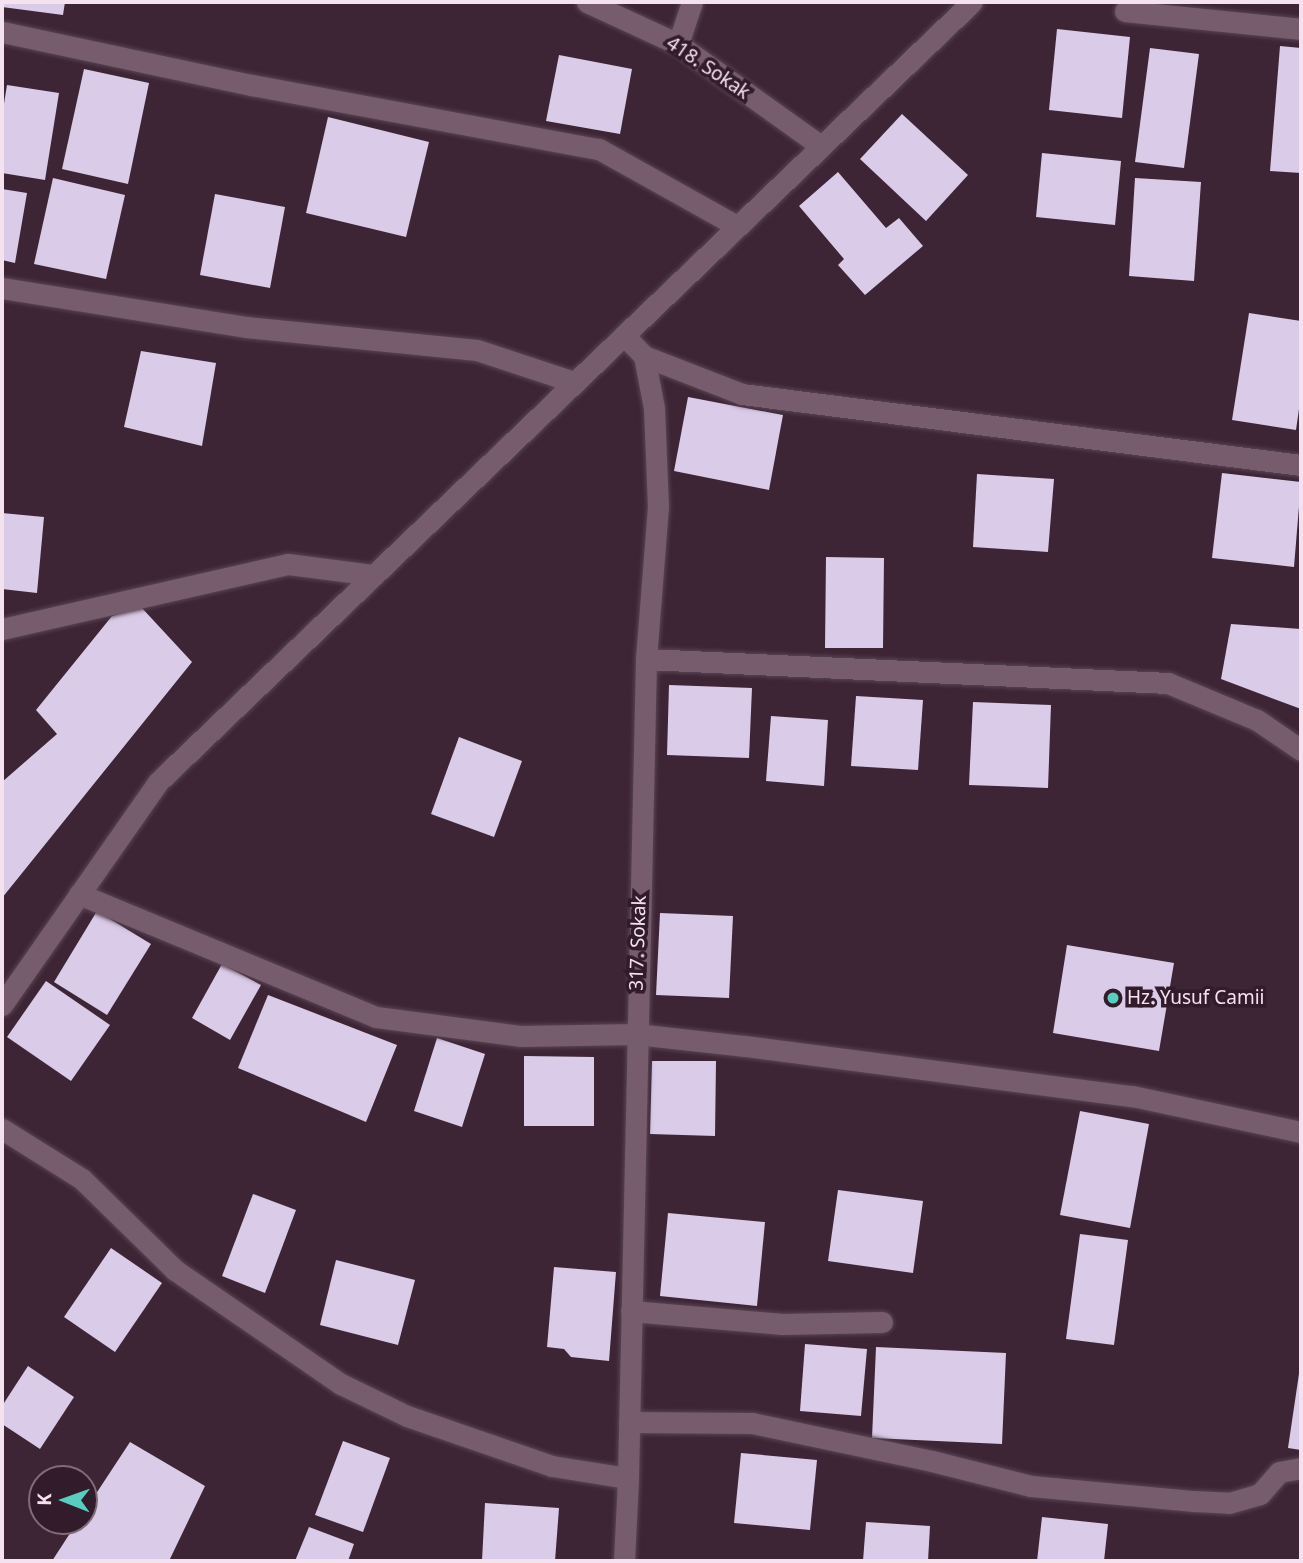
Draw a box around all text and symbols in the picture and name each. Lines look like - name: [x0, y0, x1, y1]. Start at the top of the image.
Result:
- street label: 418. Sokak: [662, 32, 754, 104]
- street label: 317. Sokak: [625, 895, 651, 991]
- place label: Hz. Yusuf Camii: [1127, 987, 1265, 1009]
- marker: Hz. Yusuf Camii: [1105, 990, 1121, 1006]
- north arrow: [28, 1465, 98, 1535]
- text: K: [31, 1493, 57, 1506]

